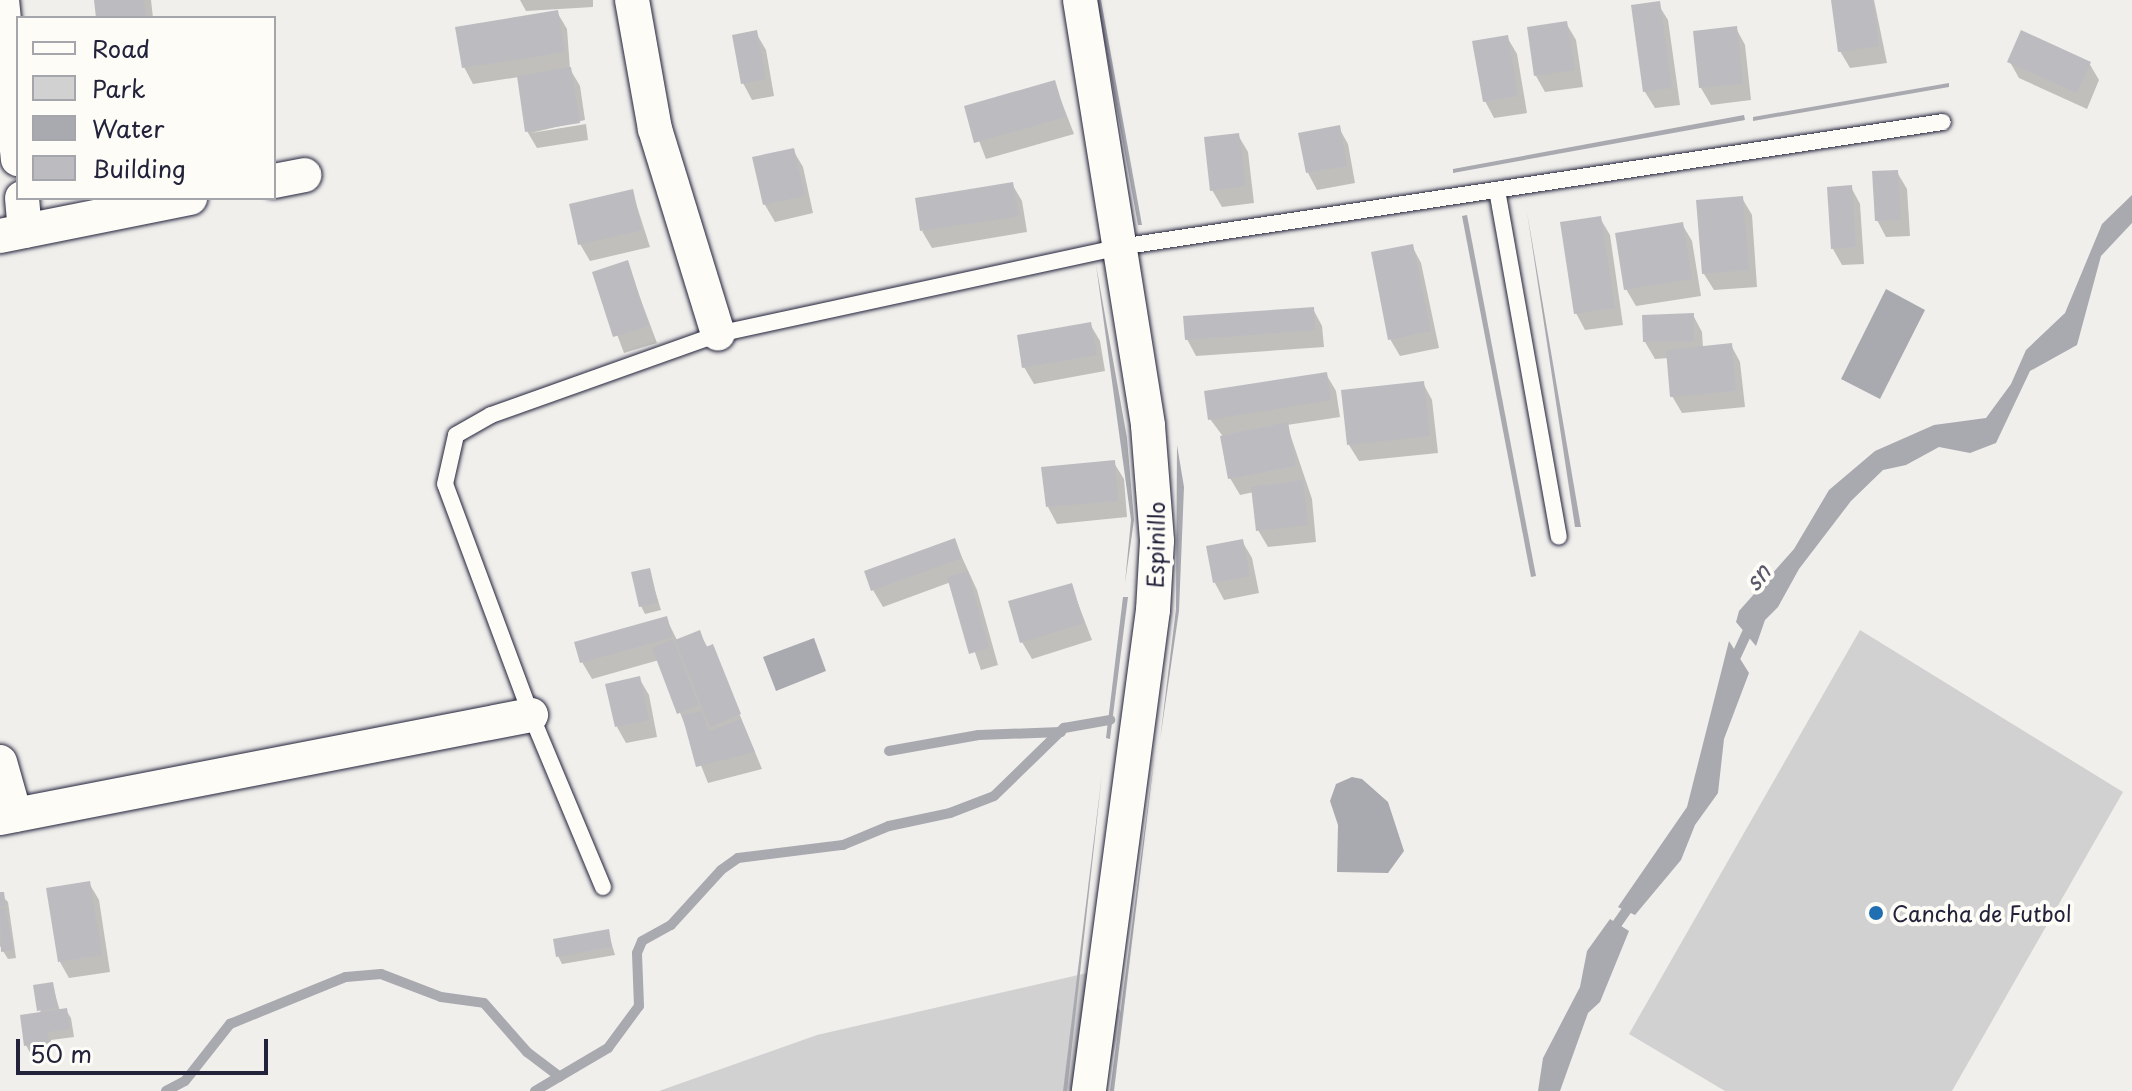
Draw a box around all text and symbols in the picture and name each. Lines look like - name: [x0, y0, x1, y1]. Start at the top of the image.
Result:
- legend: [16, 16, 276, 200]
- text: Road: [92, 30, 150, 66]
- text: Park: [92, 70, 146, 106]
- text: Water: [92, 110, 164, 146]
- text: Building: [92, 150, 186, 186]
- street label: Espinillo: [1141, 501, 1169, 589]
- water label: sn: [1738, 558, 1776, 596]
- place label: Cancha de Futbol: [1892, 900, 2076, 926]
- marker: Cancha de Futbol: [1867, 904, 1885, 922]
- scale bar: [20, 1023, 272, 1073]
- text: 50 m: [30, 1035, 92, 1071]

